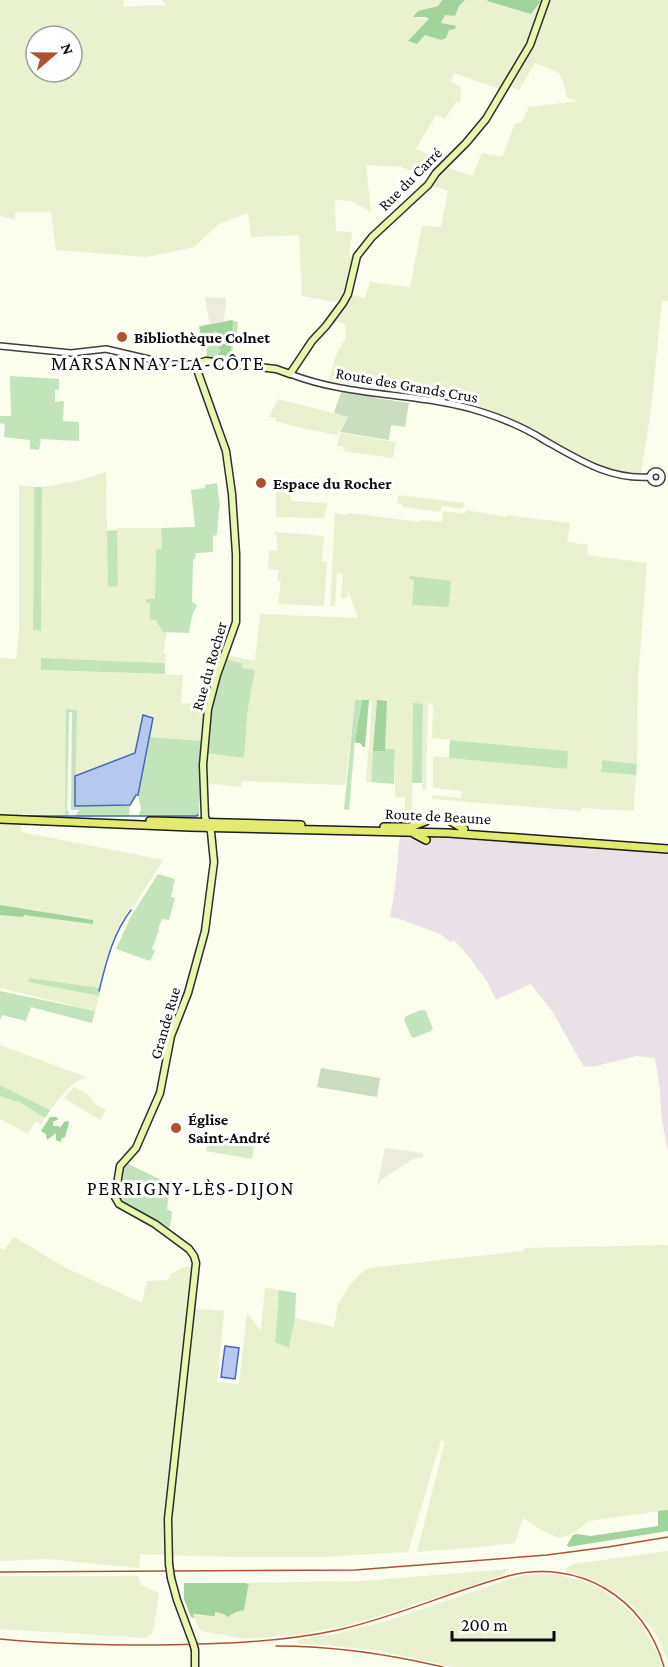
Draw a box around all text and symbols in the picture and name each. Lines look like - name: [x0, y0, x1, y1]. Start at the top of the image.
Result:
- north arrow: [24, 24, 84, 84]
- text: N: [58, 41, 78, 57]
- street label: Rue du Carré: [375, 144, 445, 214]
- place label: Bibliothèque Colnet: [134, 329, 270, 346]
- marker: Bibliothèque Colnet: [115, 330, 129, 344]
- district label: MARSANNAY-LA-CÔTE: [51, 352, 265, 374]
- street label: Route des Grands Crus: [335, 364, 479, 406]
- place label: Espace du Rocher: [273, 475, 392, 492]
- marker: Espace du Rocher: [254, 476, 268, 490]
- street label: Rue du Rocher: [188, 619, 230, 712]
- street label: Route de Beaune: [385, 805, 491, 827]
- street label: Grande Rue: [147, 985, 183, 1061]
- place label: Église Saint-André: [188, 1111, 271, 1146]
- marker: Église Saint-André: [169, 1121, 183, 1135]
- district label: PERRIGNY-LÈS-DIJON: [87, 1177, 295, 1200]
- scale bar: [452, 1604, 554, 1642]
- text: 200 m: [461, 1615, 508, 1635]

